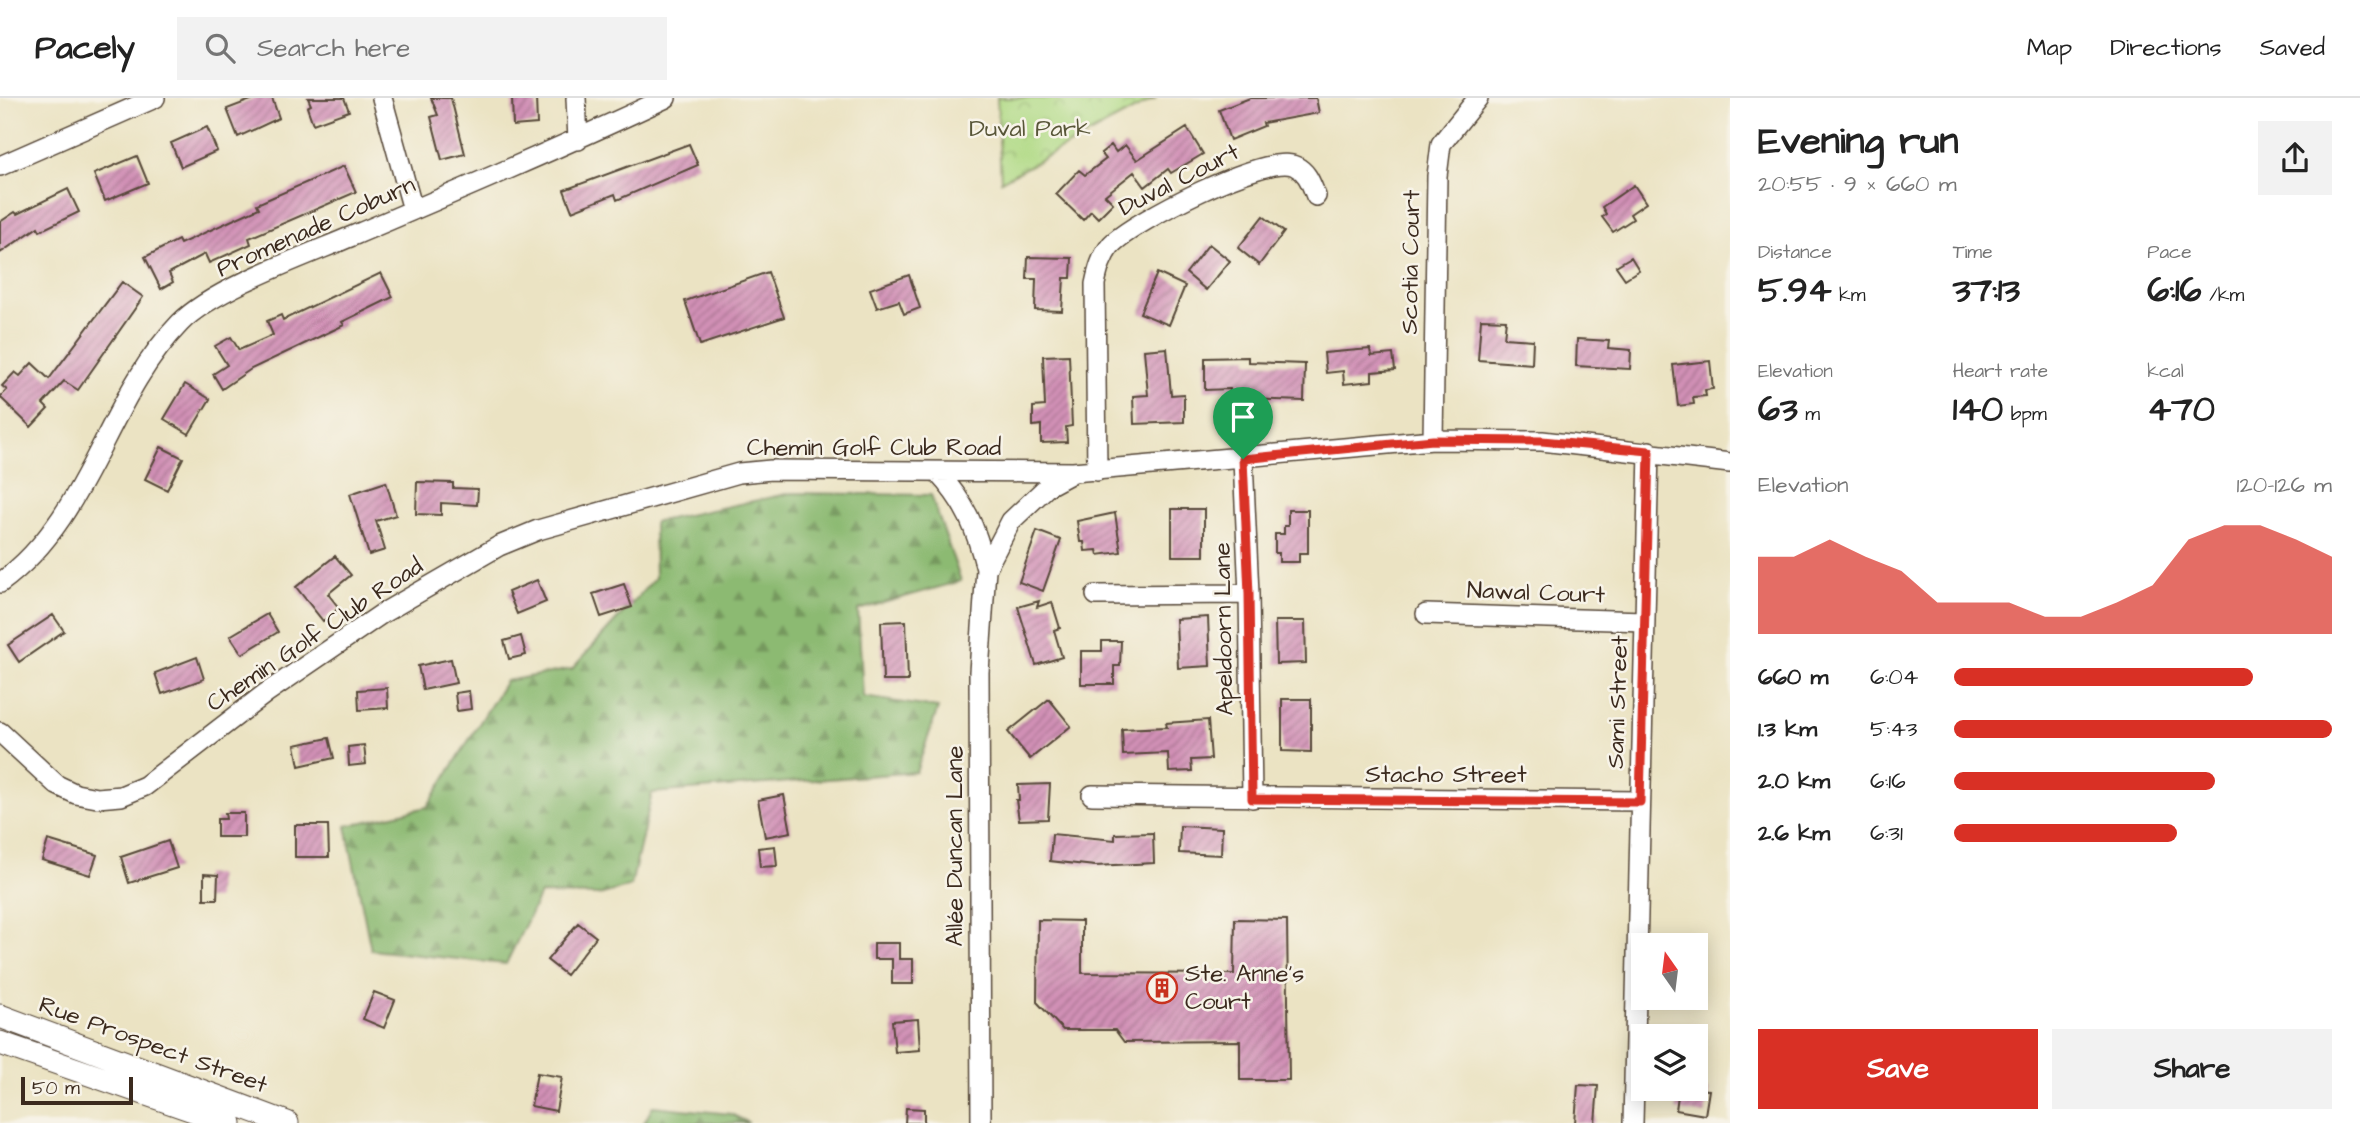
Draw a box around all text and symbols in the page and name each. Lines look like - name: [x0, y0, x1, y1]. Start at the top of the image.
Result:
- search box: [177, 17, 667, 80]
- text: Pacely: [35, 25, 135, 71]
- icon: search: [201, 29, 239, 67]
- text: Search here: [257, 30, 410, 66]
- text: Map: [2027, 31, 2072, 65]
- text: Directions: [2110, 31, 2222, 65]
- text: Saved: [2260, 31, 2325, 65]
- park label: Duval Park: [969, 112, 1091, 146]
- text: Evening run: [1758, 116, 1959, 168]
- button: share: [2258, 121, 2332, 195]
- street label: Duval Court: [1113, 135, 1246, 225]
- street label: Promenade Coburn: [211, 168, 421, 286]
- text: 20:55 · 9 × 660 m: [1758, 168, 1957, 200]
- street label: Scotia Court: [1393, 189, 1429, 335]
- text: Distance: [1758, 239, 1832, 266]
- text: Time: [1953, 239, 1992, 266]
- text: Pace: [2147, 239, 2191, 266]
- text: 5.94: [1758, 266, 1831, 315]
- text: 37:13: [1953, 266, 2020, 315]
- text: 6:16: [2147, 266, 2202, 315]
- text: km: [1831, 282, 1866, 309]
- text: /km: [2202, 282, 2244, 309]
- text: Elevation: [1758, 358, 1833, 385]
- text: Heart rate: [1953, 358, 2048, 385]
- text: kcal: [2147, 358, 2184, 385]
- text: 63: [1758, 385, 1798, 434]
- text: 140: [1953, 385, 2003, 434]
- text: 470: [2147, 385, 2215, 434]
- pin: [1213, 387, 1273, 459]
- icon: arrive: [1224, 398, 1262, 436]
- text: m: [1798, 401, 1820, 428]
- text: bpm: [2003, 401, 2047, 428]
- street label: Chemin Golf Club Road: [747, 431, 1001, 465]
- text: Elevation: [1758, 469, 1849, 501]
- text: 120–126 m: [2237, 469, 2332, 501]
- street label: Apeldoorn Lane: [1205, 542, 1243, 716]
- street label: Chemin Golf Club Road: [200, 550, 430, 720]
- street label: Nawal Court: [1467, 574, 1606, 612]
- street label: Sami Street: [1599, 634, 1637, 769]
- text: 660 m: [1758, 661, 1828, 693]
- text: 6:04: [1870, 661, 1918, 693]
- text: 1.3 km: [1758, 713, 1817, 745]
- text: 5:43: [1870, 713, 1917, 745]
- street label: Allée Duncan Lane: [938, 745, 972, 947]
- street label: Stacho Street: [1365, 758, 1527, 792]
- text: 2.0 km: [1758, 765, 1830, 797]
- text: 6:16: [1870, 765, 1906, 797]
- text: 2.6 km: [1758, 817, 1830, 849]
- text: 6:31: [1870, 817, 1903, 849]
- north arrow: [1631, 933, 1708, 1010]
- map controls: [1631, 933, 1708, 1101]
- place label: Ste. Anne's Court: [1185, 957, 1304, 1019]
- building icon: Ste. Anne's Court: [1145, 971, 1179, 1005]
- street label: Rue Prospect Street: [34, 988, 272, 1102]
- button: layers: [1631, 1024, 1708, 1101]
- button: Save: [1758, 1029, 2038, 1109]
- button: Share: [2052, 1029, 2332, 1109]
- scale bar: [21, 1074, 133, 1106]
- text: 50 m: [32, 1075, 80, 1102]

